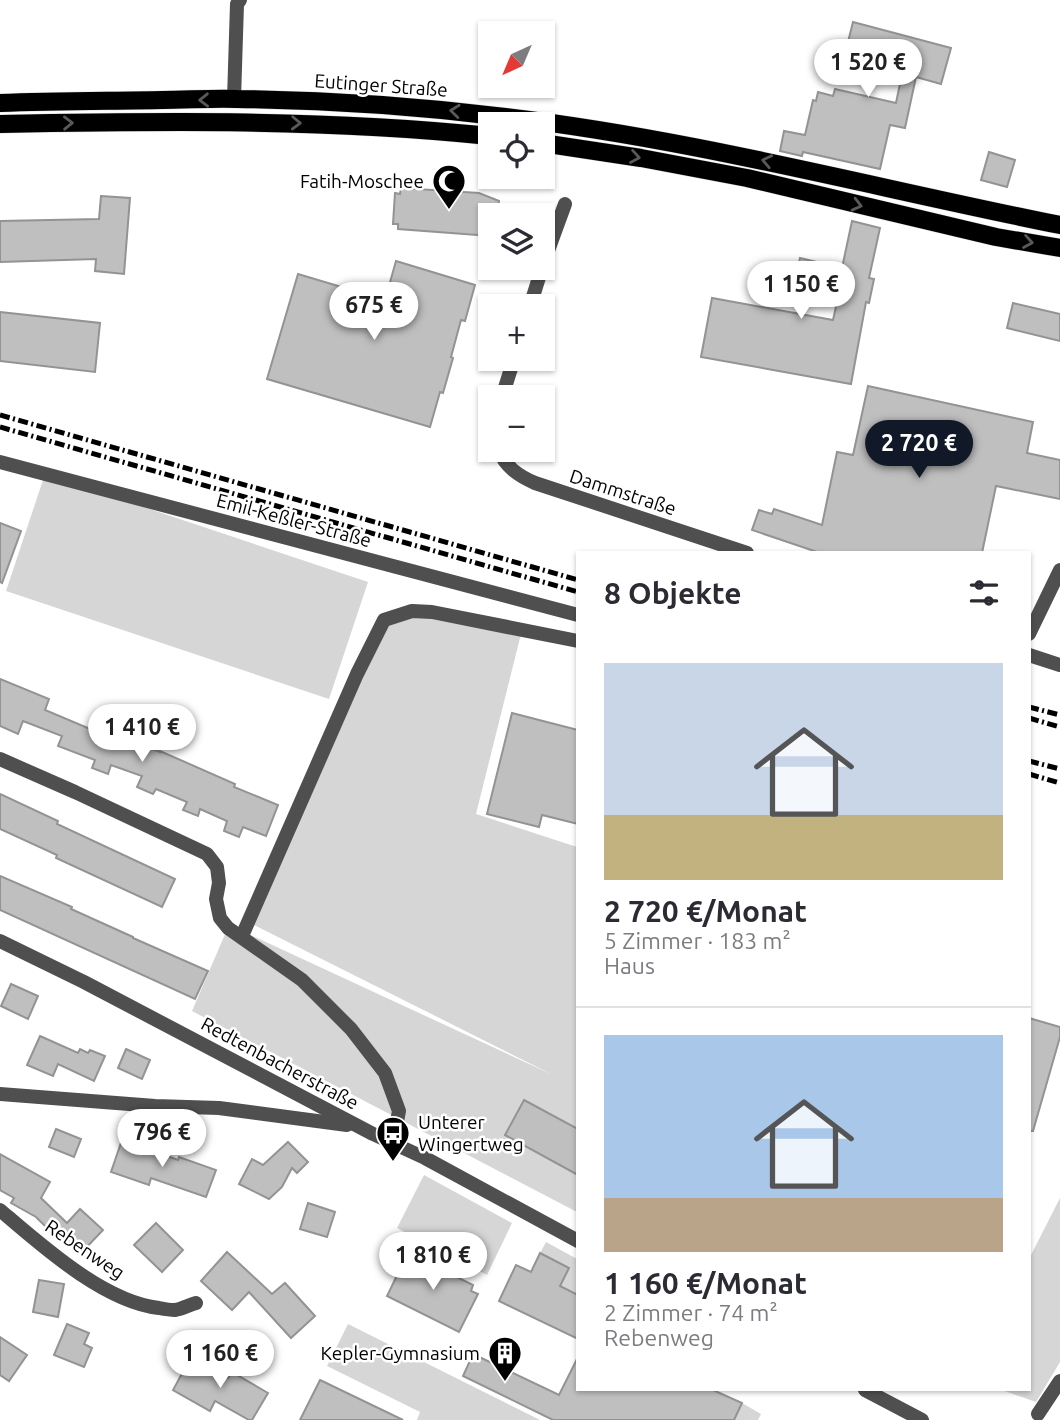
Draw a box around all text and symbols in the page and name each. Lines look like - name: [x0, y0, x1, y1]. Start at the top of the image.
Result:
- north arrow: [478, 21, 555, 98]
- map controls: [478, 21, 555, 462]
- pin: 1 520 €: [803, 40, 933, 99]
- text: 1 520 €: [830, 49, 906, 74]
- street label: Eutinger Straße: [314, 69, 448, 101]
- one-way arrow: [198, 92, 209, 107]
- one-way arrow: [450, 104, 461, 119]
- button: locate: [478, 112, 555, 189]
- one-way arrow: [63, 115, 74, 131]
- one-way arrow: [291, 115, 301, 131]
- one-way arrow: [629, 149, 641, 164]
- one-way arrow: [761, 155, 773, 170]
- mosque icon: Fatih-Moschee: [430, 162, 468, 211]
- place label: Fatih-Moschee: [300, 170, 424, 192]
- one-way arrow: [851, 196, 863, 211]
- button: layers: [478, 203, 555, 280]
- one-way arrow: [1022, 234, 1034, 249]
- pin: 1 150 €: [736, 262, 866, 321]
- text: 1 150 €: [763, 271, 839, 296]
- pin: 675 €: [325, 282, 423, 342]
- text: 675 €: [345, 292, 403, 317]
- button: +: [478, 294, 555, 371]
- button: −: [478, 385, 555, 462]
- pin: 2 720 €: [854, 420, 984, 480]
- text: 2 720 €: [881, 430, 957, 455]
- street label: Dammstraße: [567, 464, 679, 520]
- street label: Emil-Keßler-Straße: [214, 489, 374, 551]
- icon: filters: [965, 574, 1003, 612]
- text: 8 Objekte: [604, 576, 742, 610]
- pin: 1 410 €: [77, 704, 207, 764]
- icon: home: [741, 709, 867, 835]
- text: 1 410 €: [104, 714, 180, 739]
- text: 2 720 €/Monat: [604, 894, 807, 928]
- text: 5 Zimmer · 183 m²: [604, 928, 791, 953]
- text: Haus: [604, 953, 655, 978]
- street label: Redtenbacherstraße: [198, 1012, 362, 1114]
- icon: home: [741, 1081, 867, 1207]
- pin: 796 €: [113, 1110, 211, 1169]
- place label: Unterer Wingertweg: [418, 1111, 524, 1155]
- bus stop icon: Unterer Wingertweg: [374, 1114, 412, 1163]
- text: 796 €: [133, 1119, 191, 1144]
- street label: Rebenweg: [41, 1214, 129, 1284]
- pin: 1 810 €: [368, 1232, 498, 1292]
- text: 1 810 €: [395, 1242, 471, 1267]
- text: 1 160 €/Monat: [604, 1266, 807, 1300]
- text: 2 Zimmer · 74 m²: [604, 1300, 778, 1325]
- text: Rebenweg: [604, 1325, 714, 1350]
- pin: 1 160 €: [155, 1330, 285, 1390]
- building icon: Kepler-Gymnasium: [486, 1334, 524, 1383]
- text: 1 160 €: [182, 1340, 258, 1365]
- place label: Kepler-Gymnasium: [320, 1342, 480, 1364]

